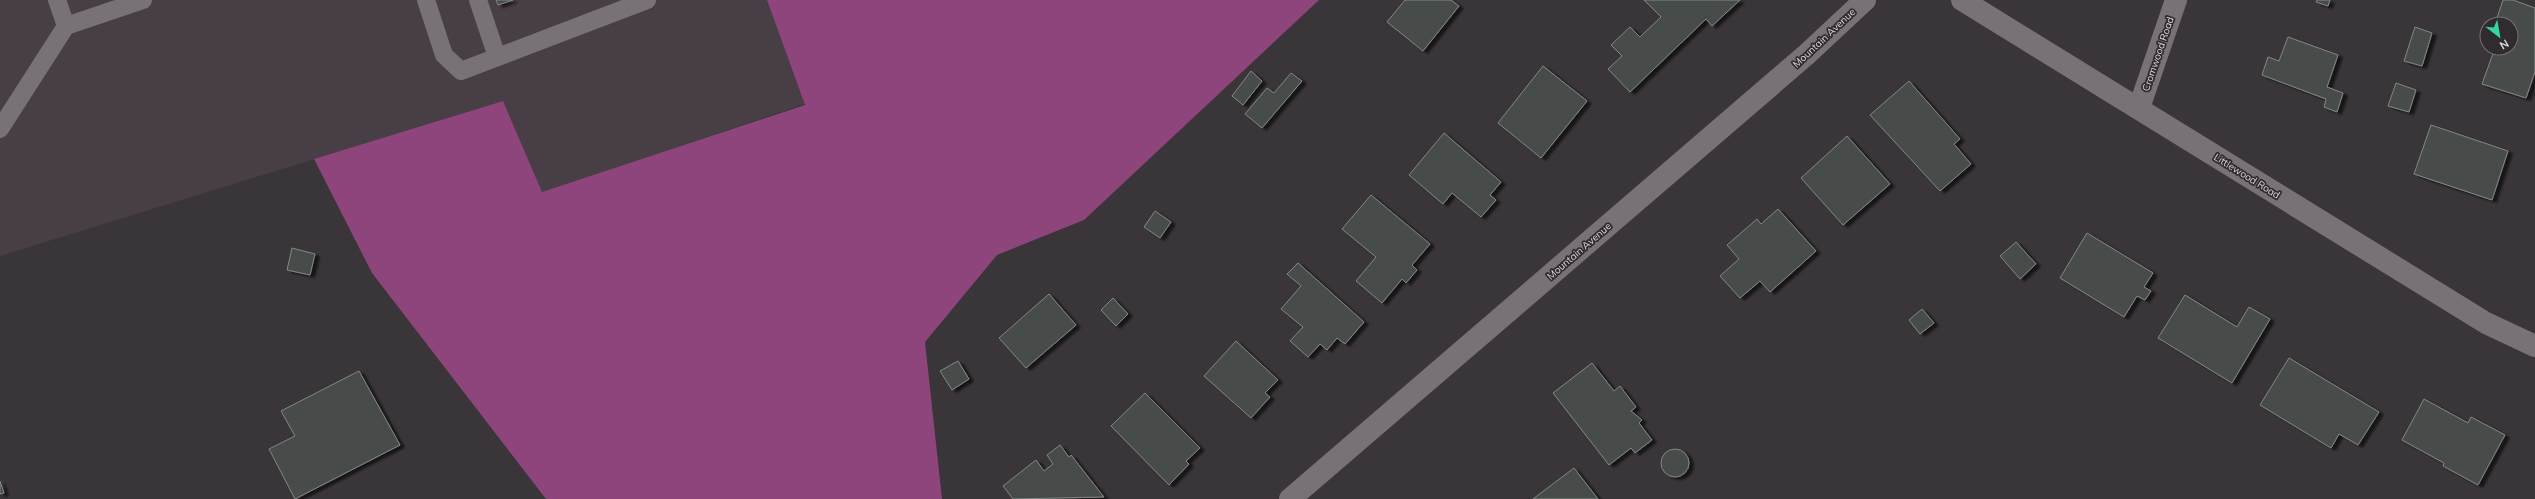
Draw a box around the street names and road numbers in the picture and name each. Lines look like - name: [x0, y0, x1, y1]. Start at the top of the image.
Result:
- street label: Mountain Avenue: [1790, 6, 1858, 70]
- street label: Cromwood Road: [2139, 15, 2177, 93]
- street label: Littlewood Road: [2211, 150, 2283, 202]
- street label: Mountain Avenue: [1544, 219, 1614, 283]

